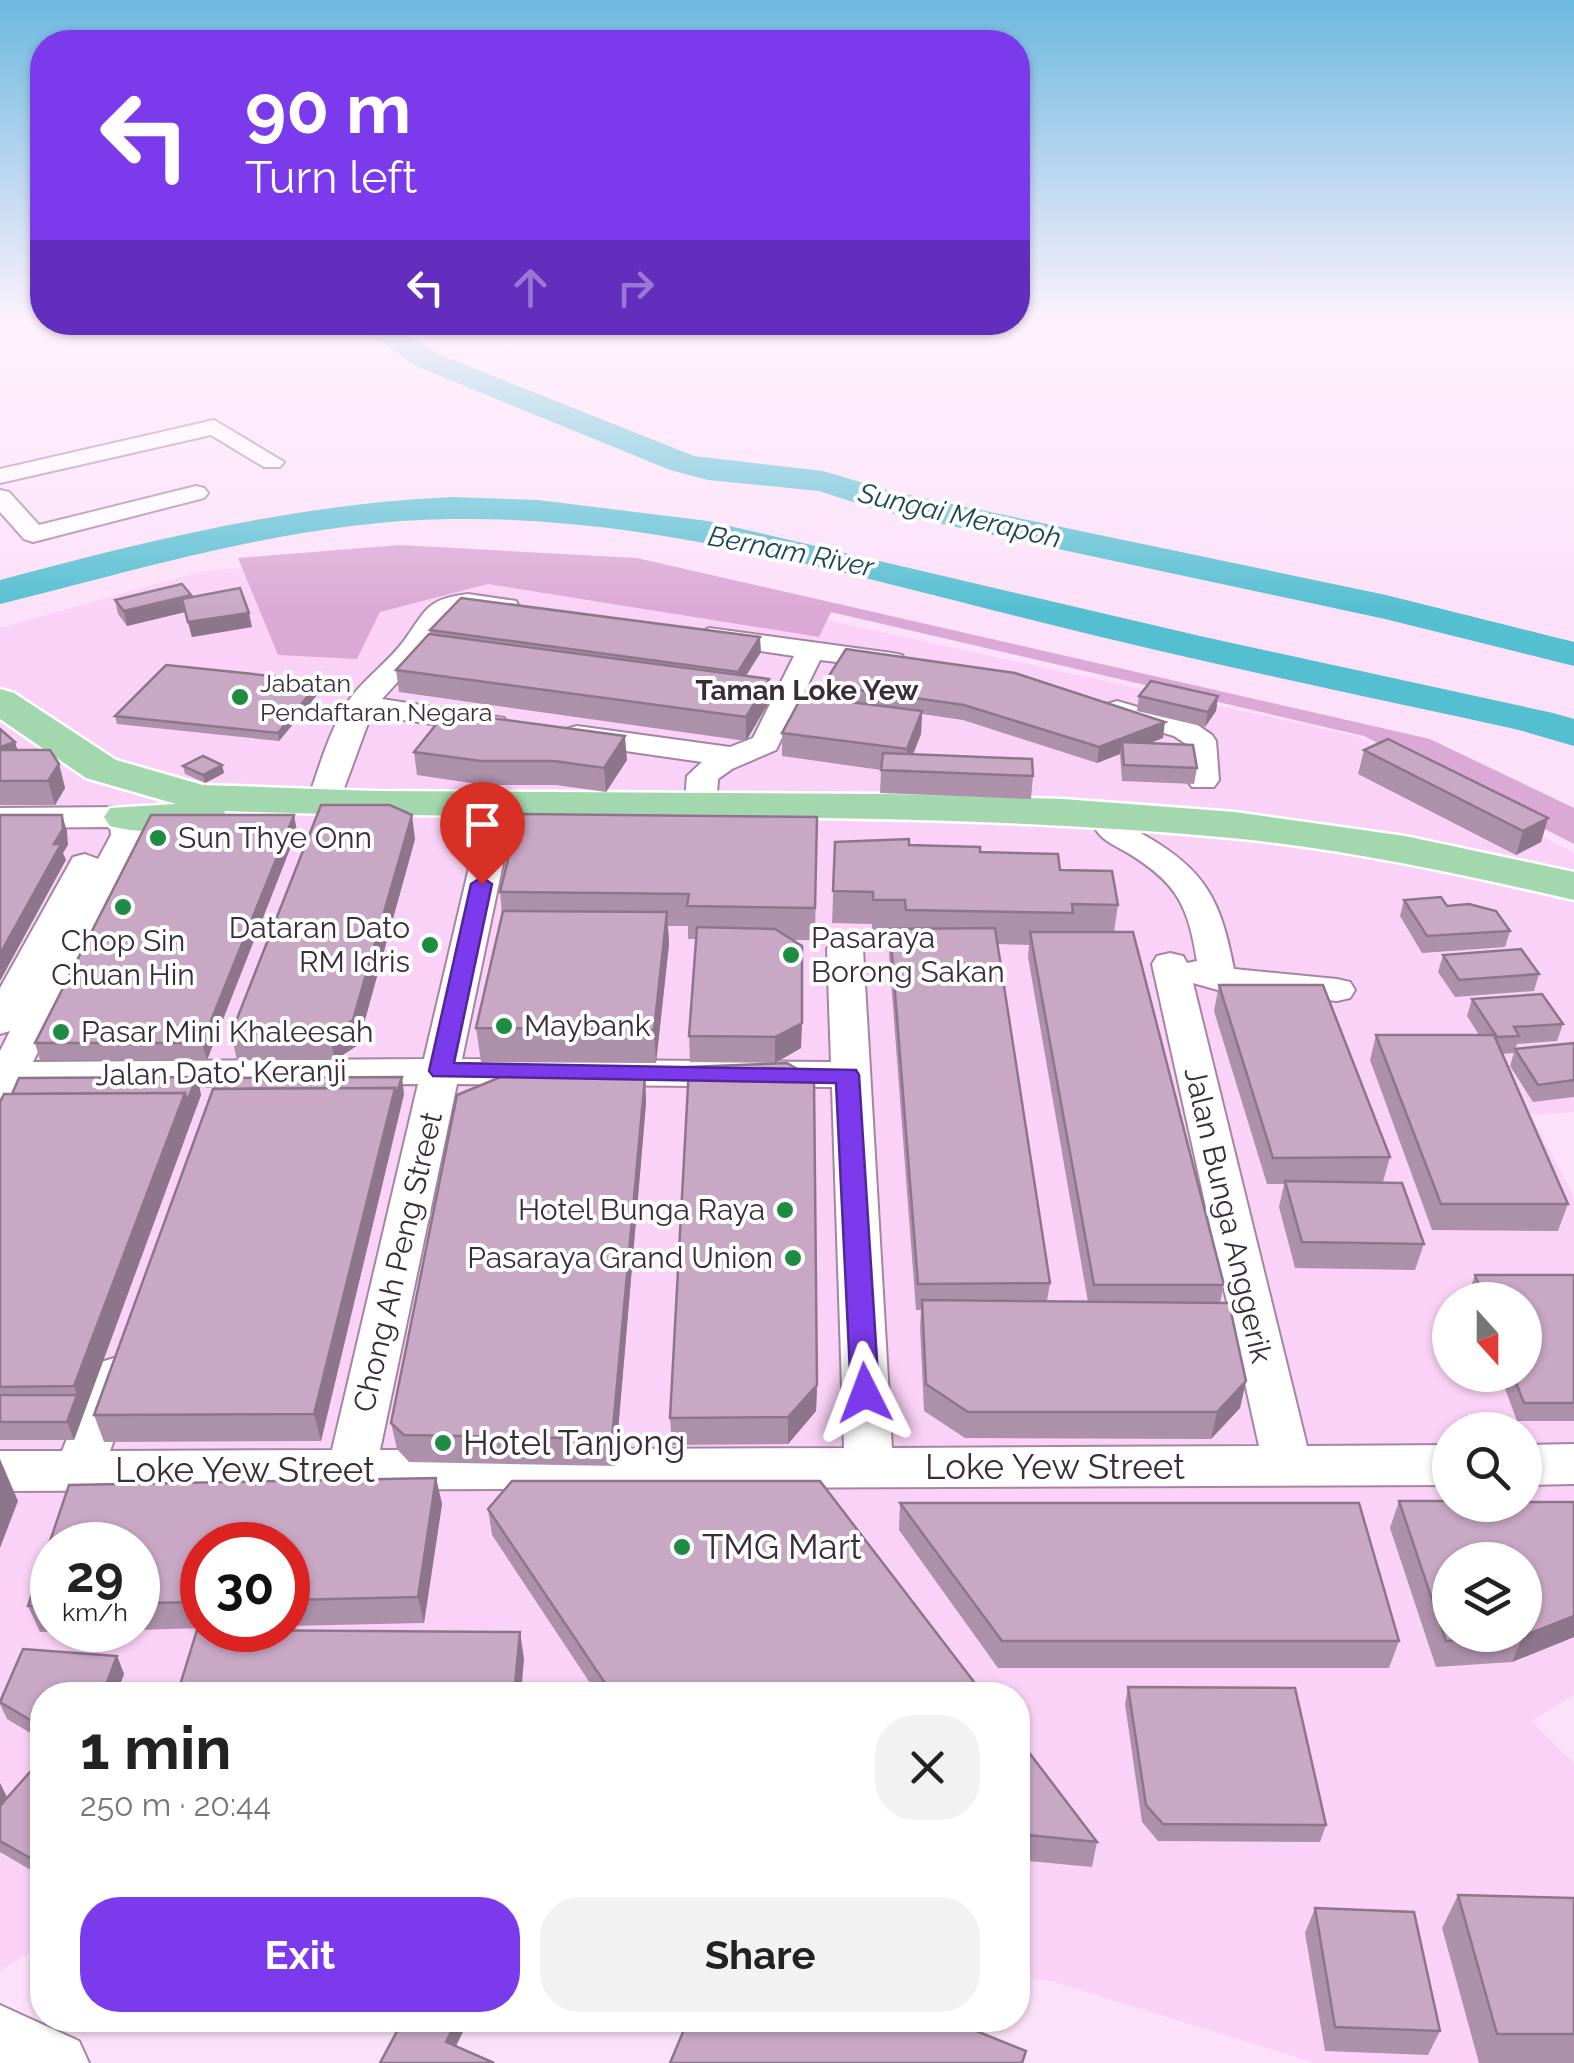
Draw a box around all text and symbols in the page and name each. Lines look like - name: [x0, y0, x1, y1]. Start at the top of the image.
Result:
- text: 90 m: [245, 67, 411, 149]
- icon: left: [80, 70, 210, 200]
- text: Turn left: [245, 151, 417, 204]
- icon: left: [398, 260, 453, 315]
- icon: ahead: [503, 260, 558, 315]
- icon: right: [608, 260, 663, 315]
- water label: Sungai Merapoh: [855, 476, 1064, 555]
- water label: Bernam River: [705, 519, 878, 584]
- place label: Jabatan Pendaftaran Negara: [260, 668, 492, 727]
- district label: Taman Loke Yew: [695, 674, 919, 707]
- marker: Jabatan Pendaftaran Negara: [229, 686, 251, 708]
- pin: [440, 782, 525, 885]
- icon: arrive: [455, 797, 510, 852]
- place label: Sun Thye Onn: [178, 820, 372, 855]
- marker: Sun Thye Onn: [147, 827, 169, 849]
- marker: Chop Sin Chuan Hin: [112, 896, 134, 918]
- place label: Dataran Dato RM Idris: [229, 910, 410, 979]
- place label: Pasaraya Borong Sakan: [811, 920, 1005, 989]
- place label: Chop Sin Chuan Hin: [51, 923, 195, 992]
- marker: Dataran Dato RM Idris: [419, 934, 441, 956]
- marker: Pasaraya Borong Sakan: [780, 944, 802, 966]
- place label: Maybank: [524, 1008, 651, 1043]
- place label: Pasar Mini Khaleesah: [81, 1014, 374, 1049]
- marker: Maybank: [493, 1015, 515, 1037]
- marker: Pasar Mini Khaleesah: [50, 1021, 72, 1043]
- street label: Jalan Dato' Keranji: [95, 1053, 347, 1092]
- street label: Jalan Bunga Anggerik: [1177, 1064, 1280, 1366]
- street label: Chong Ah Peng Street: [346, 1108, 449, 1415]
- place label: Hotel Bunga Raya: [518, 1192, 765, 1227]
- marker: Hotel Bunga Raya: [774, 1199, 796, 1221]
- place label: Pasaraya Grand Union: [467, 1240, 773, 1275]
- marker: Pasaraya Grand Union: [782, 1247, 804, 1269]
- north arrow: [1432, 1282, 1542, 1392]
- map controls: [1432, 1282, 1542, 1652]
- position arrow: [813, 1341, 917, 1445]
- button: search: [1432, 1412, 1542, 1522]
- place label: Hotel Tanjong: [463, 1422, 685, 1463]
- marker: Hotel Tanjong: [432, 1432, 454, 1454]
- street label: Loke Yew Street: [925, 1446, 1185, 1487]
- street label: Loke Yew Street: [115, 1449, 375, 1490]
- speed limit sign: 30: [180, 1522, 310, 1652]
- place label: TMG Mart: [702, 1526, 862, 1567]
- marker: TMG Mart: [671, 1536, 693, 1558]
- button: layers: [1432, 1542, 1542, 1652]
- text: 29: [66, 1545, 124, 1604]
- text: km/h: [62, 1597, 128, 1627]
- text: 1 min: [80, 1713, 231, 1783]
- button: close: [875, 1715, 980, 1820]
- text: 250 m · 20:44: [80, 1786, 271, 1823]
- button: Exit: [80, 1897, 520, 2012]
- button: Share: [540, 1897, 980, 2012]

